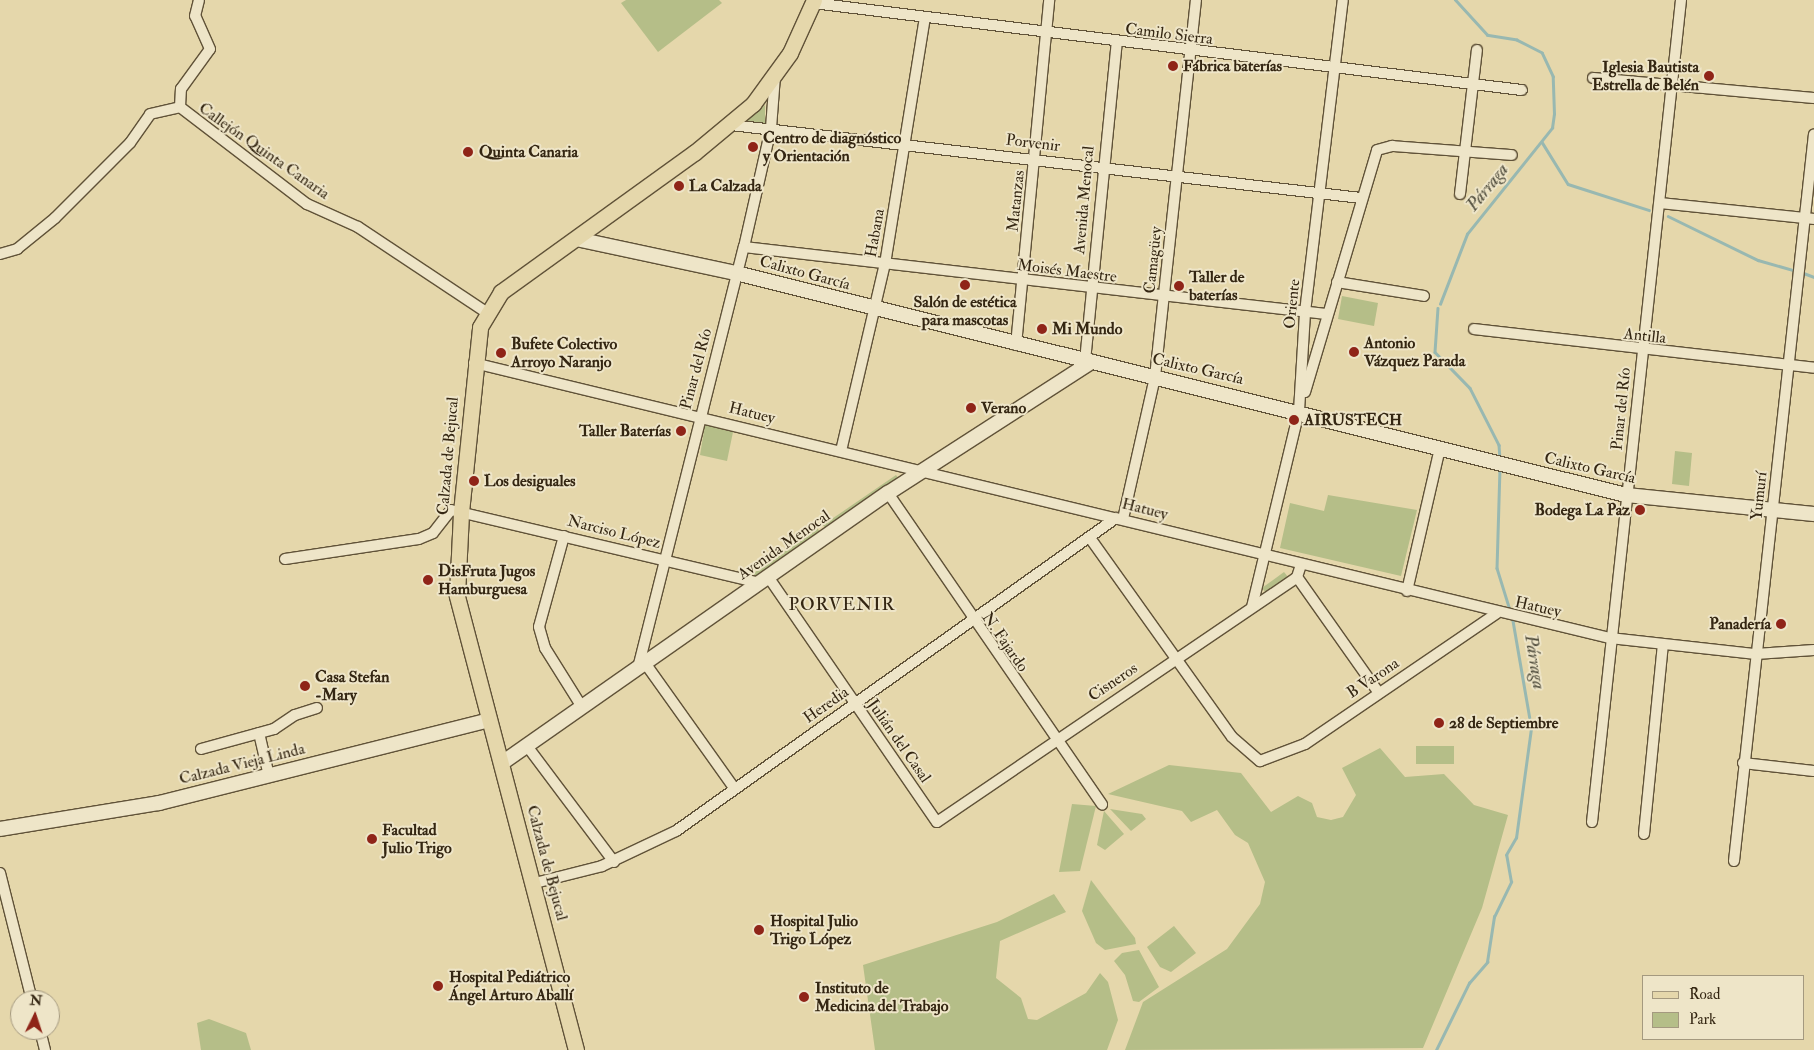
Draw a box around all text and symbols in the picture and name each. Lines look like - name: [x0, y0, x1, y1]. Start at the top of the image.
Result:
- street label: Camilo Sierra: [1124, 19, 1214, 49]
- place label: Fábrica baterías: [1183, 56, 1282, 76]
- place label: Iglesia Bautista Estrella de Belén: [1592, 57, 1699, 95]
- marker: Fábrica baterías: [1167, 60, 1179, 72]
- marker: Iglesia Bautista Estrella de Belén: [1703, 70, 1715, 82]
- street label: Callejón Quinta Canaria: [195, 99, 333, 203]
- place label: Centro de diagnóstico y Orientación: [763, 128, 901, 166]
- street label: Porvenir: [1005, 130, 1061, 156]
- marker: Centro de diagnóstico y Orientación: [747, 141, 759, 153]
- place label: Quinta Canaria: [479, 142, 578, 162]
- marker: Quinta Canaria: [461, 145, 475, 159]
- street label: Avenida Menocal: [1070, 145, 1098, 255]
- water label: Párraga: [1462, 160, 1514, 216]
- street label: Matanzas: [1003, 169, 1029, 233]
- place label: La Calzada: [689, 176, 762, 196]
- marker: La Calzada: [673, 180, 685, 192]
- street label: Habana: [861, 207, 889, 259]
- street label: Camagüey: [1140, 226, 1166, 294]
- street label: Calixto García: [758, 252, 852, 294]
- street label: Moisés Maestre: [1016, 255, 1118, 287]
- place label: Taller de baterías: [1189, 267, 1244, 305]
- street label: Oriente: [1280, 278, 1304, 330]
- marker: Salón de estética para mascotas: [959, 279, 971, 291]
- marker: Taller de baterías: [1173, 280, 1185, 292]
- place label: Salón de estética para mascotas: [913, 292, 1017, 330]
- place label: Mi Mundo: [1052, 319, 1122, 339]
- marker: Mi Mundo: [1036, 323, 1048, 335]
- street label: Antilla: [1623, 324, 1667, 348]
- street label: Pinar del Río: [676, 326, 716, 412]
- place label: Antonio Vázquez Parada: [1364, 333, 1465, 371]
- place label: Bufete Colectivo Arroyo Naranjo: [511, 334, 617, 372]
- marker: Antonio Vázquez Parada: [1348, 346, 1360, 358]
- marker: Bufete Colectivo Arroyo Naranjo: [495, 347, 507, 359]
- street label: Calixto García: [1150, 349, 1246, 389]
- street label: Pinar del Río: [1607, 367, 1635, 451]
- street label: Calzada de Bejucal: [433, 396, 463, 516]
- street label: Hatuey: [727, 398, 777, 428]
- place label: Verano: [981, 398, 1026, 418]
- marker: Verano: [965, 402, 977, 414]
- place label: AIRUSTECH: [1304, 410, 1402, 430]
- marker: AIRUSTECH: [1288, 414, 1300, 426]
- place label: Taller Baterías: [579, 421, 671, 441]
- marker: Taller Baterías: [675, 425, 687, 437]
- street label: Calixto García: [1542, 448, 1638, 488]
- place label: Los desiguales: [484, 471, 576, 491]
- street label: Yumurí: [1747, 471, 1771, 521]
- marker: Los desiguales: [468, 475, 480, 487]
- street label: Hatuey: [1120, 494, 1170, 524]
- place label: Bodega La Paz: [1535, 500, 1630, 520]
- marker: Bodega La Paz: [1634, 504, 1646, 516]
- street label: Avenida Menocal: [734, 506, 834, 584]
- street label: Narciso López: [565, 511, 663, 553]
- place label: DisFruta Jugos Hamburguesa: [438, 561, 535, 599]
- marker: DisFruta Jugos Hamburguesa: [422, 574, 434, 586]
- street label: Hatuey: [1513, 592, 1563, 622]
- district label: PORVENIR: [788, 594, 896, 616]
- street label: N. Fajardo: [978, 609, 1032, 675]
- place label: Panadería: [1709, 614, 1771, 634]
- marker: Panadería: [1775, 618, 1787, 630]
- water label: Párraga: [1519, 633, 1549, 691]
- street label: B Varona: [1343, 654, 1403, 702]
- street label: Cisneros: [1085, 659, 1141, 705]
- place label: Casa Stefan -Mary: [315, 667, 389, 705]
- marker: Casa Stefan -Mary: [299, 680, 311, 692]
- street label: Heredia: [800, 683, 852, 727]
- street label: Julián del Casal: [863, 696, 935, 786]
- place label: 28 de Septiembre: [1449, 713, 1558, 733]
- marker: 28 de Septiembre: [1433, 717, 1445, 729]
- street label: Calzada Vieja Linda: [177, 739, 307, 789]
- street label: Calzada de Bejucal: [522, 803, 572, 923]
- place label: Facultad Julio Trigo: [382, 820, 452, 858]
- marker: Facultad Julio Trigo: [366, 833, 378, 845]
- place label: Hospital Julio Trigo López: [770, 911, 858, 949]
- marker: Hospital Julio Trigo López: [752, 923, 766, 937]
- place label: Hospital Pediátrico Ángel Arturo Aballí: [449, 967, 573, 1005]
- legend: [1642, 975, 1804, 1040]
- place label: Instituto de Medicina del Trabajo: [815, 978, 948, 1016]
- marker: Hospital Pediátrico Ángel Arturo Aballí: [431, 979, 445, 993]
- text: Road: [1689, 985, 1720, 1004]
- north arrow: [10, 990, 60, 1040]
- marker: Instituto de Medicina del Trabajo: [797, 990, 811, 1004]
- text: N: [29, 992, 43, 1009]
- text: Park: [1689, 1010, 1716, 1029]

